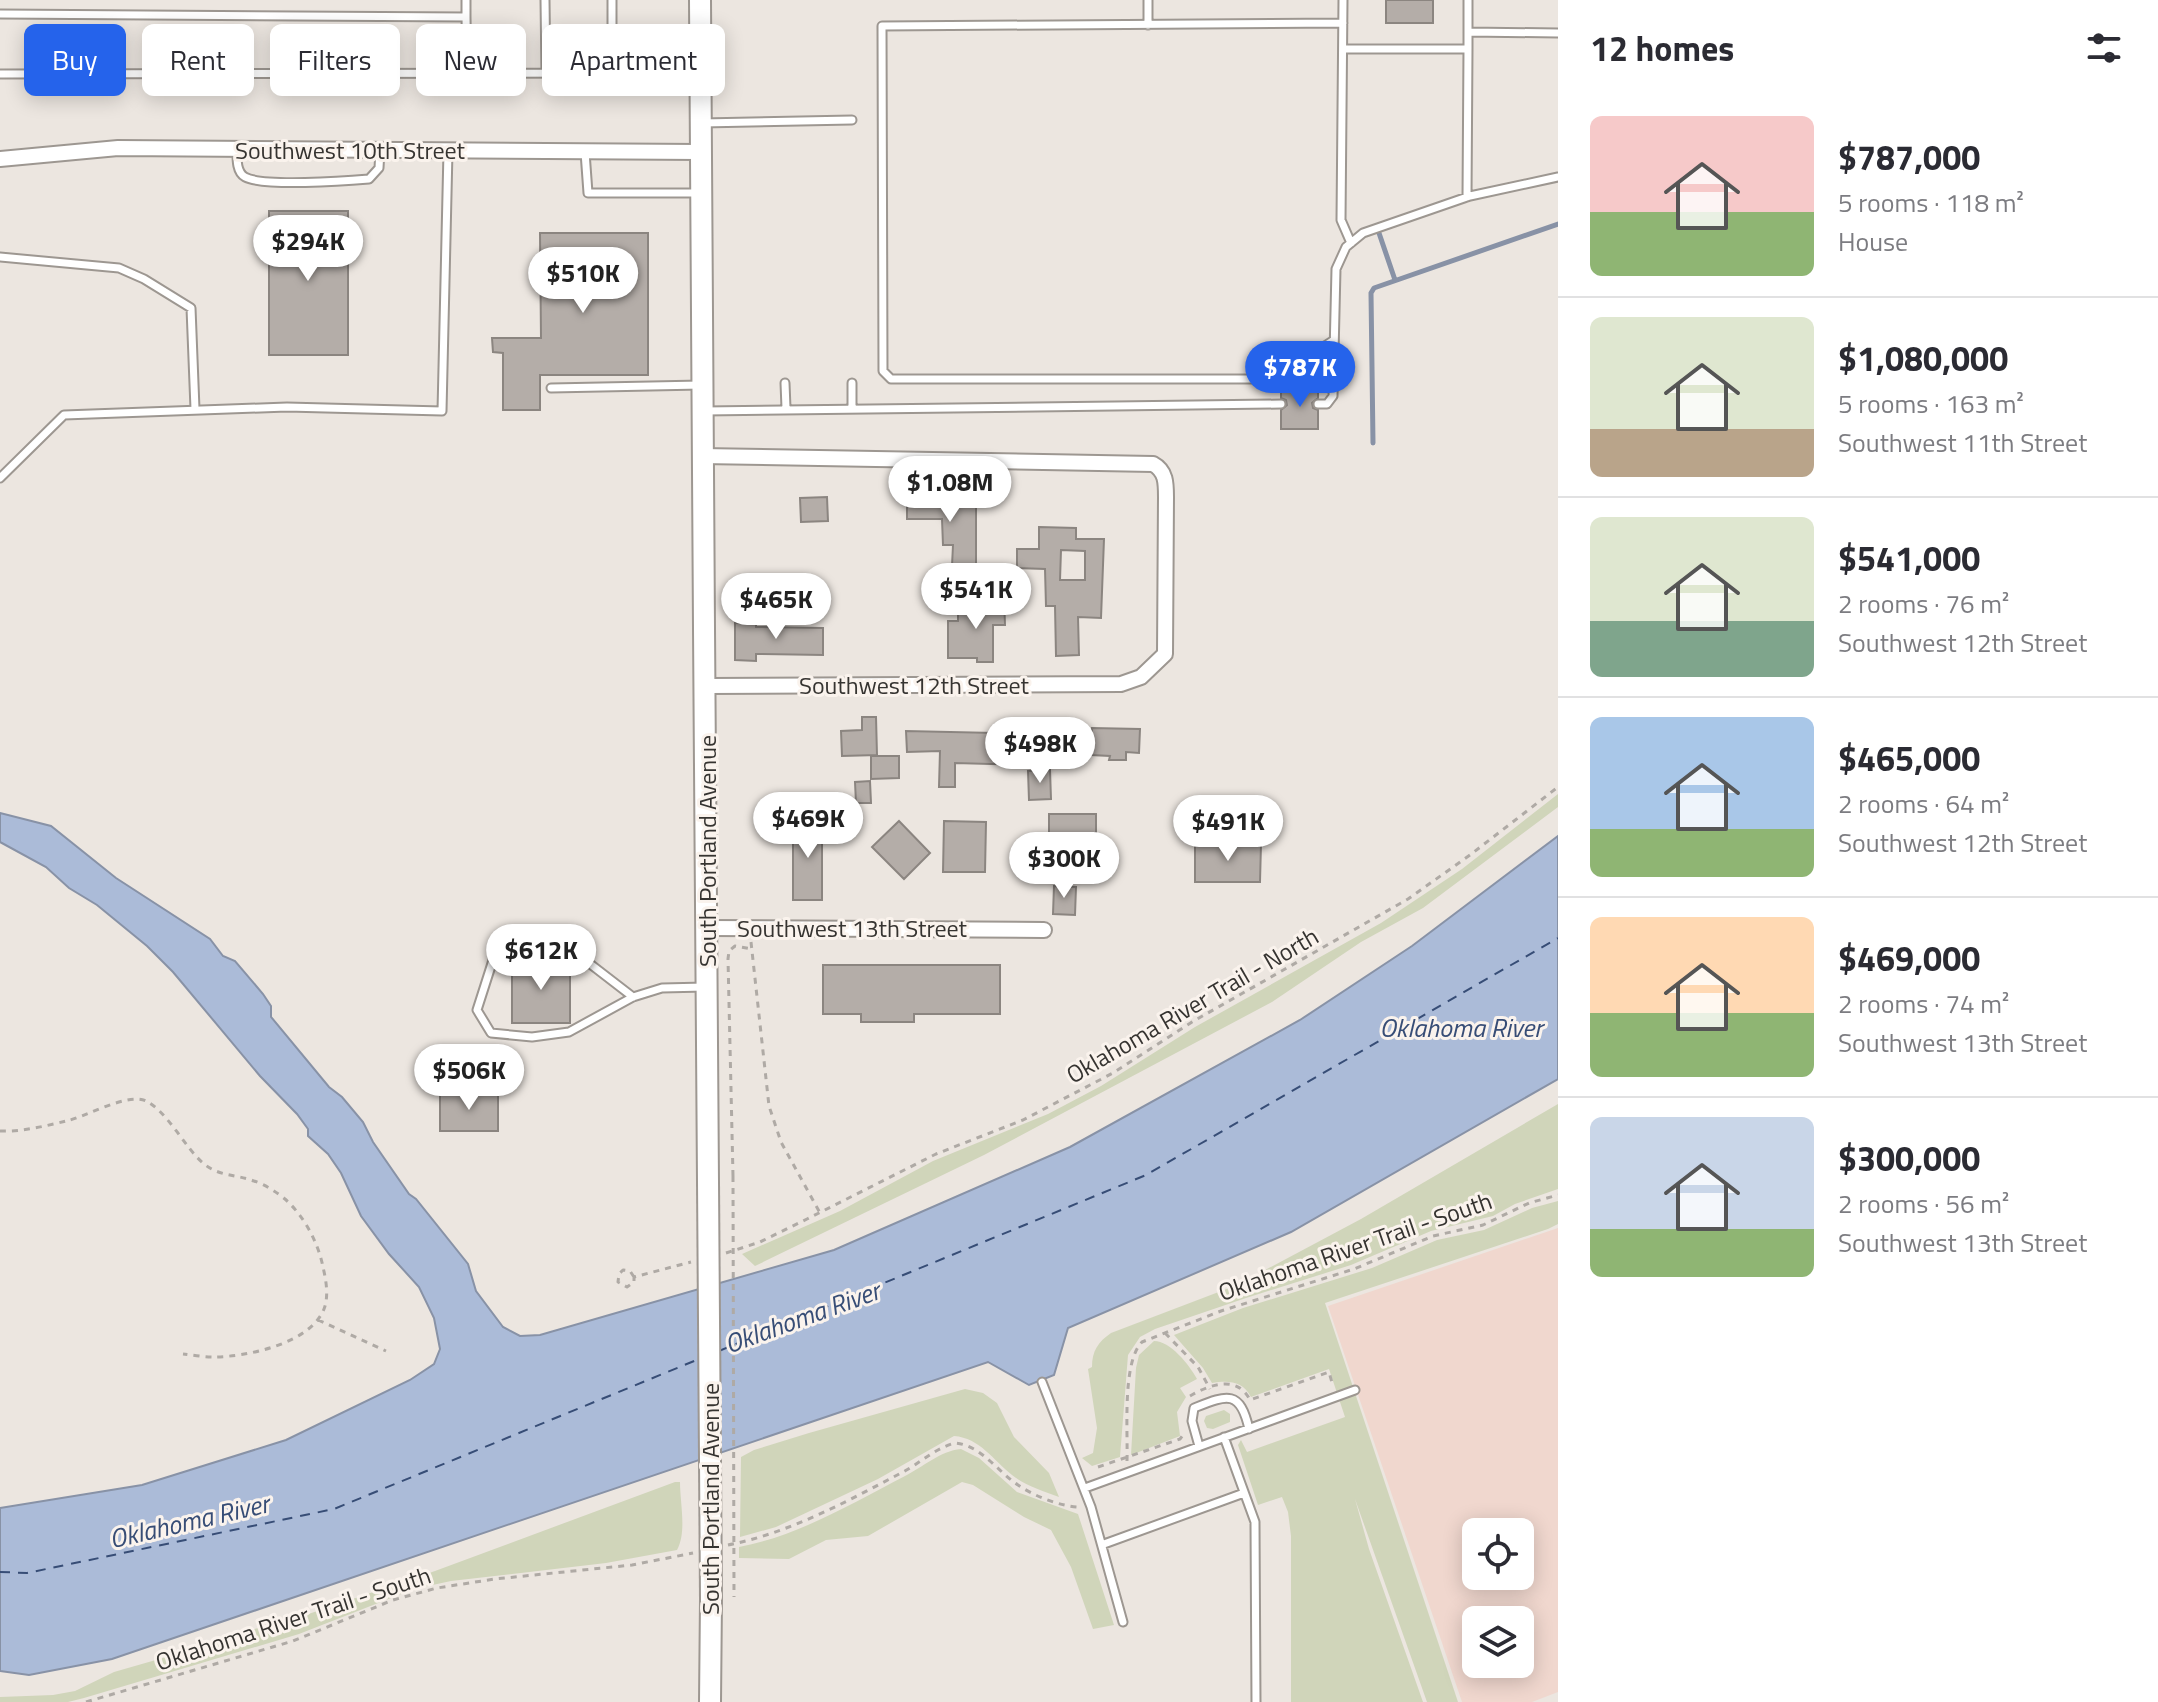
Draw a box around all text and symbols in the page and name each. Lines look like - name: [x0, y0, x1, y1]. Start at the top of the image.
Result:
- text: 12 homes: [1590, 22, 1734, 74]
- chip: Buy: [24, 24, 126, 96]
- chip: Rent: [142, 24, 254, 96]
- chip: Filters: [270, 24, 400, 96]
- chip: New: [416, 24, 526, 96]
- chip: Apartment: [542, 24, 725, 96]
- icon: filters: [2082, 26, 2126, 70]
- text: $787,000: [1838, 131, 1980, 183]
- street label: Southwest 10th Street: [235, 132, 466, 168]
- icon: home: [1654, 148, 1750, 244]
- text: 5 rooms · 118 m²: [1838, 183, 2024, 222]
- pin: $294K: [252, 215, 364, 283]
- text: $294K: [271, 221, 345, 260]
- text: House: [1838, 222, 1908, 261]
- pin: $510K: [527, 247, 639, 315]
- text: $510K: [546, 253, 620, 292]
- text: $1,080,000: [1838, 332, 2008, 384]
- pin: $787K: [1244, 341, 1356, 409]
- text: $787K: [1263, 347, 1337, 386]
- icon: home: [1654, 349, 1750, 445]
- text: 5 rooms · 163 m²: [1838, 384, 2024, 423]
- text: Southwest 11th Street: [1838, 423, 2087, 462]
- pin: $1.08M: [885, 456, 1015, 524]
- text: $1.08M: [906, 462, 994, 501]
- text: $541,000: [1838, 532, 1980, 584]
- icon: home: [1654, 549, 1750, 645]
- pin: $541K: [920, 563, 1032, 631]
- text: $541K: [939, 569, 1013, 608]
- pin: $465K: [720, 573, 832, 641]
- text: $465K: [739, 579, 813, 618]
- text: 2 rooms · 76 m²: [1838, 584, 2009, 623]
- text: Southwest 12th Street: [1838, 623, 2087, 662]
- street label: Southwest 12th Street: [799, 667, 1030, 703]
- pin: $498K: [984, 717, 1096, 785]
- text: $498K: [1003, 723, 1077, 762]
- text: $465,000: [1838, 732, 1980, 784]
- street label: South Portland Avenue: [689, 735, 725, 967]
- icon: home: [1654, 749, 1750, 845]
- text: 2 rooms · 64 m²: [1838, 784, 2009, 823]
- pin: $469K: [752, 792, 864, 860]
- pin: $491K: [1172, 795, 1284, 863]
- text: $469K: [771, 798, 845, 837]
- text: $491K: [1191, 801, 1265, 840]
- text: Southwest 12th Street: [1838, 823, 2087, 862]
- pin: $300K: [1008, 832, 1120, 900]
- text: $300K: [1027, 838, 1101, 877]
- street label: Southwest 13th Street: [737, 910, 968, 946]
- street label: Oklahoma River Trail - North: [1059, 918, 1325, 1092]
- pin: $612K: [485, 924, 597, 992]
- text: $612K: [504, 930, 578, 969]
- text: $469,000: [1838, 932, 1980, 984]
- icon: home: [1654, 949, 1750, 1045]
- text: 2 rooms · 74 m²: [1838, 984, 2009, 1023]
- water label: Oklahoma River: [1380, 1008, 1545, 1047]
- text: Southwest 13th Street: [1838, 1023, 2087, 1062]
- pin: $506K: [413, 1044, 525, 1112]
- text: $506K: [432, 1050, 506, 1089]
- text: $300,000: [1838, 1132, 1980, 1184]
- icon: home: [1654, 1149, 1750, 1245]
- street label: Oklahoma River Trail - South: [1213, 1182, 1497, 1310]
- text: 2 rooms · 56 m²: [1838, 1184, 2009, 1223]
- text: Southwest 13th Street: [1838, 1223, 2087, 1262]
- water label: Oklahoma River: [719, 1270, 888, 1363]
- street label: South Portland Avenue: [692, 1383, 728, 1615]
- water label: Oklahoma River: [105, 1483, 275, 1558]
- map controls: [1462, 1518, 1534, 1678]
- button: locate: [1462, 1518, 1534, 1590]
- street label: Oklahoma River Trail - South: [151, 1556, 435, 1680]
- button: layers: [1462, 1606, 1534, 1678]

